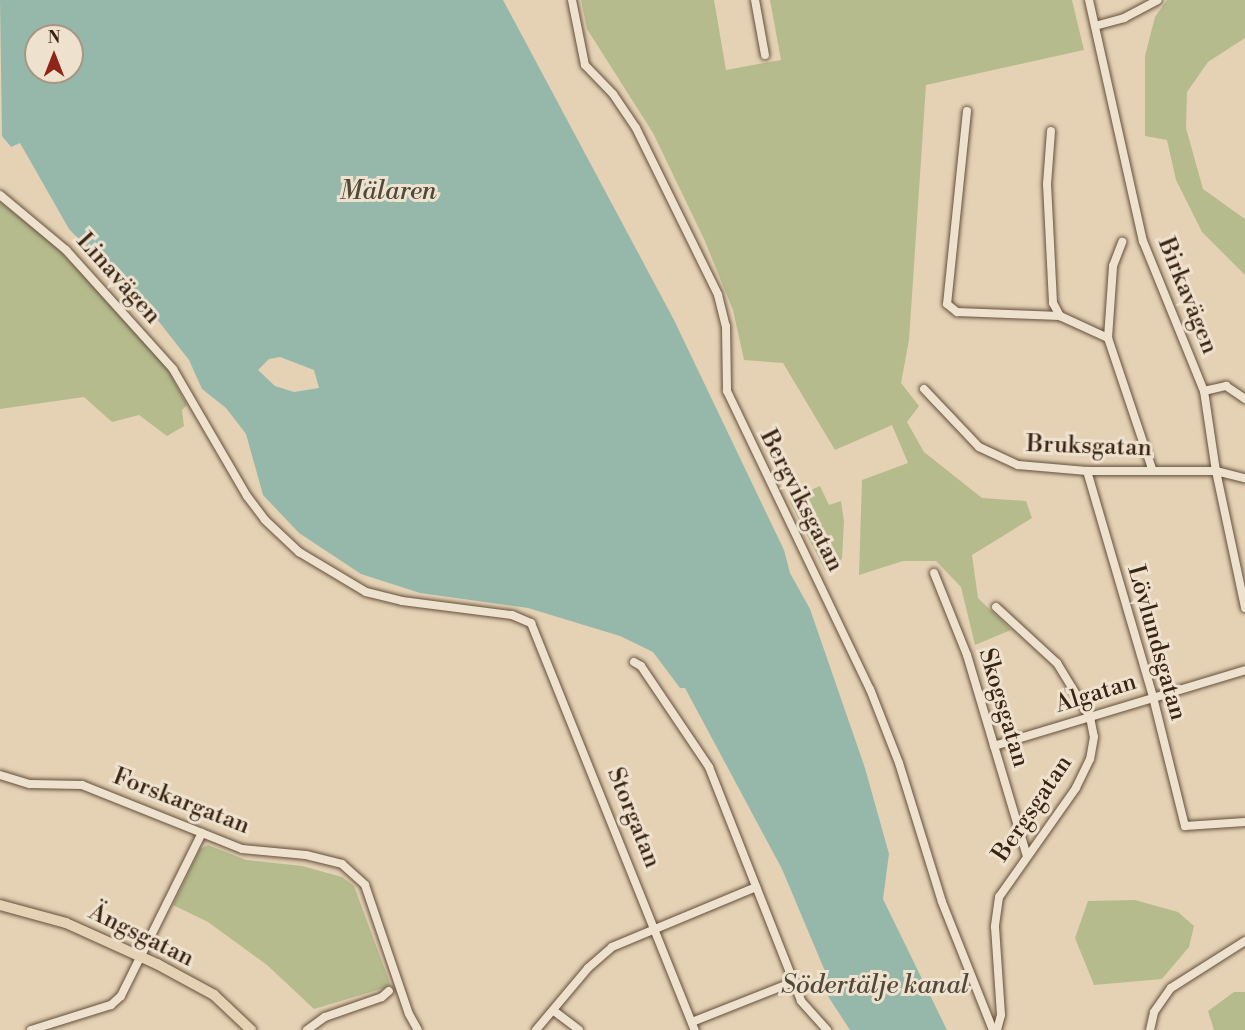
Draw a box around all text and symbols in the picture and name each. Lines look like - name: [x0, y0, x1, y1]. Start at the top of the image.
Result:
- north arrow: [24, 24, 84, 84]
- text: N: [48, 28, 60, 48]
- water label: Mälaren: [339, 176, 437, 208]
- street label: Linavägen: [70, 228, 166, 330]
- street label: Birkavägen: [1151, 234, 1223, 358]
- street label: Bergviksgatan: [753, 425, 849, 577]
- street label: Bruksgatan: [1026, 430, 1152, 464]
- street label: Lövlundsgatan: [1120, 562, 1192, 724]
- street label: Skogsgatan: [971, 645, 1035, 771]
- street label: Algatan: [1052, 668, 1140, 720]
- street label: Bergsgatan: [987, 750, 1079, 868]
- street label: Forskargatan: [109, 763, 253, 841]
- street label: Storgatan: [600, 764, 666, 872]
- street label: Ängsgatan: [84, 898, 198, 974]
- water label: Södertälje kanal: [781, 970, 969, 1002]

